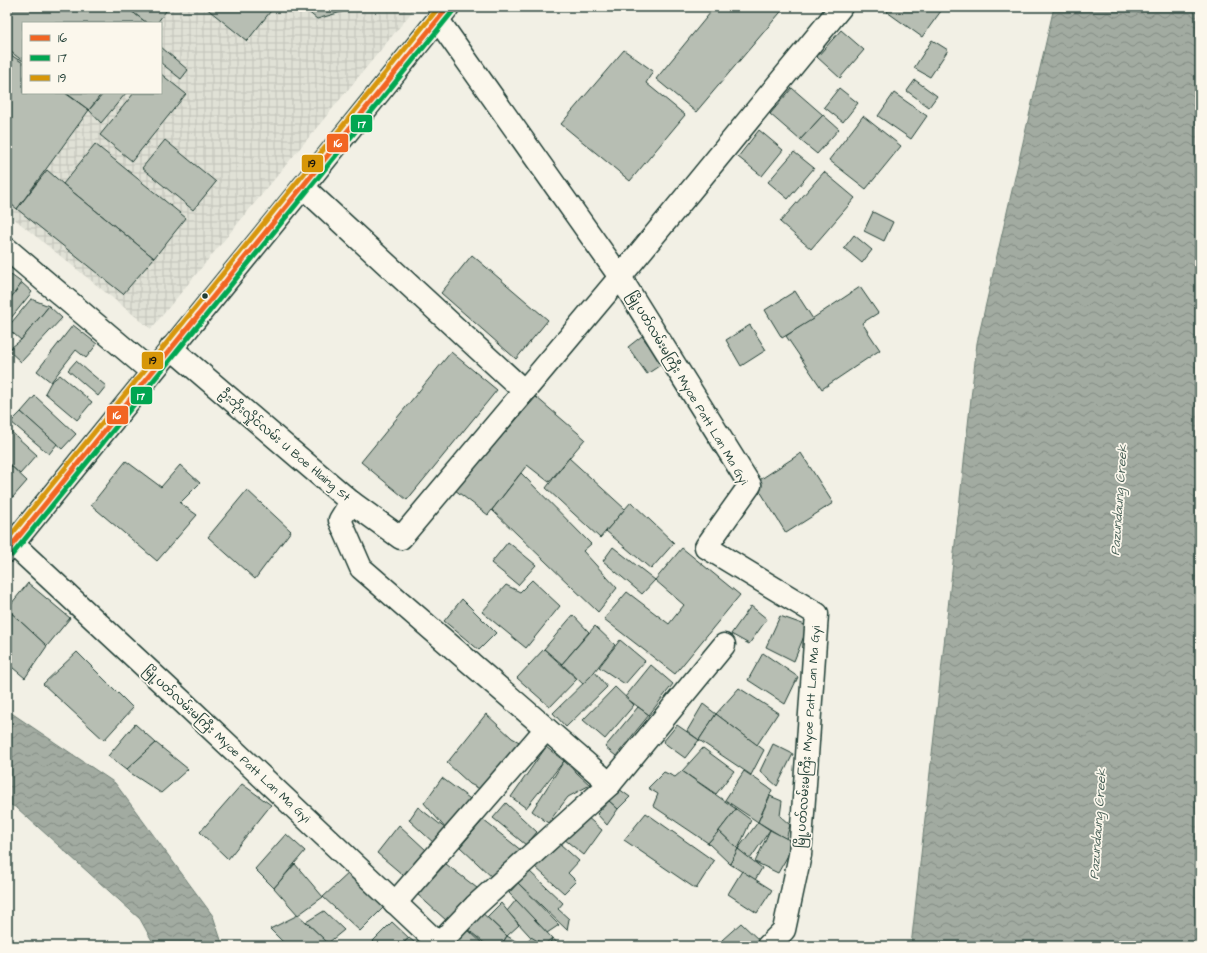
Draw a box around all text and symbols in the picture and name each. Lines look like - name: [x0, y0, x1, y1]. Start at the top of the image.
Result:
- legend: [22, 22, 162, 94]
- text: 16: [58, 30, 68, 47]
- text: 17: [58, 50, 68, 67]
- text: 19: [58, 70, 67, 87]
- line badge: 17: [350, 114, 373, 133]
- text: 17: [358, 117, 366, 132]
- line badge: 16: [326, 133, 349, 153]
- text: 16: [334, 136, 342, 151]
- line badge: 19: [301, 154, 324, 173]
- text: 19: [308, 156, 316, 171]
- street label: မြို့ပတ်လမ်းမကြီး Myoe Patt Lan Ma Gyi: [622, 288, 753, 489]
- unlabelled marker: [200, 291, 210, 301]
- line badge: 19: [141, 351, 164, 370]
- text: 19: [149, 353, 157, 368]
- street label: ဦးဘိုးလှိုင်လမ်း U Boe Hlaing St: [215, 385, 355, 506]
- line badge: 17: [130, 386, 153, 405]
- text: 17: [137, 389, 145, 404]
- line badge: 16: [106, 405, 129, 425]
- text: 16: [113, 408, 121, 423]
- water label: Pazundaung Creek: [1106, 443, 1133, 556]
- street label: မြို့ပတ်လမ်းမကြီး Myoe Patt Lan Ma Gyi: [791, 625, 826, 849]
- street label: မြို့ပတ်လမ်းမကြီး Myoe Patt Lan Ma Gyi: [139, 661, 315, 827]
- water label: Pazundaung Creek: [1085, 767, 1112, 880]

